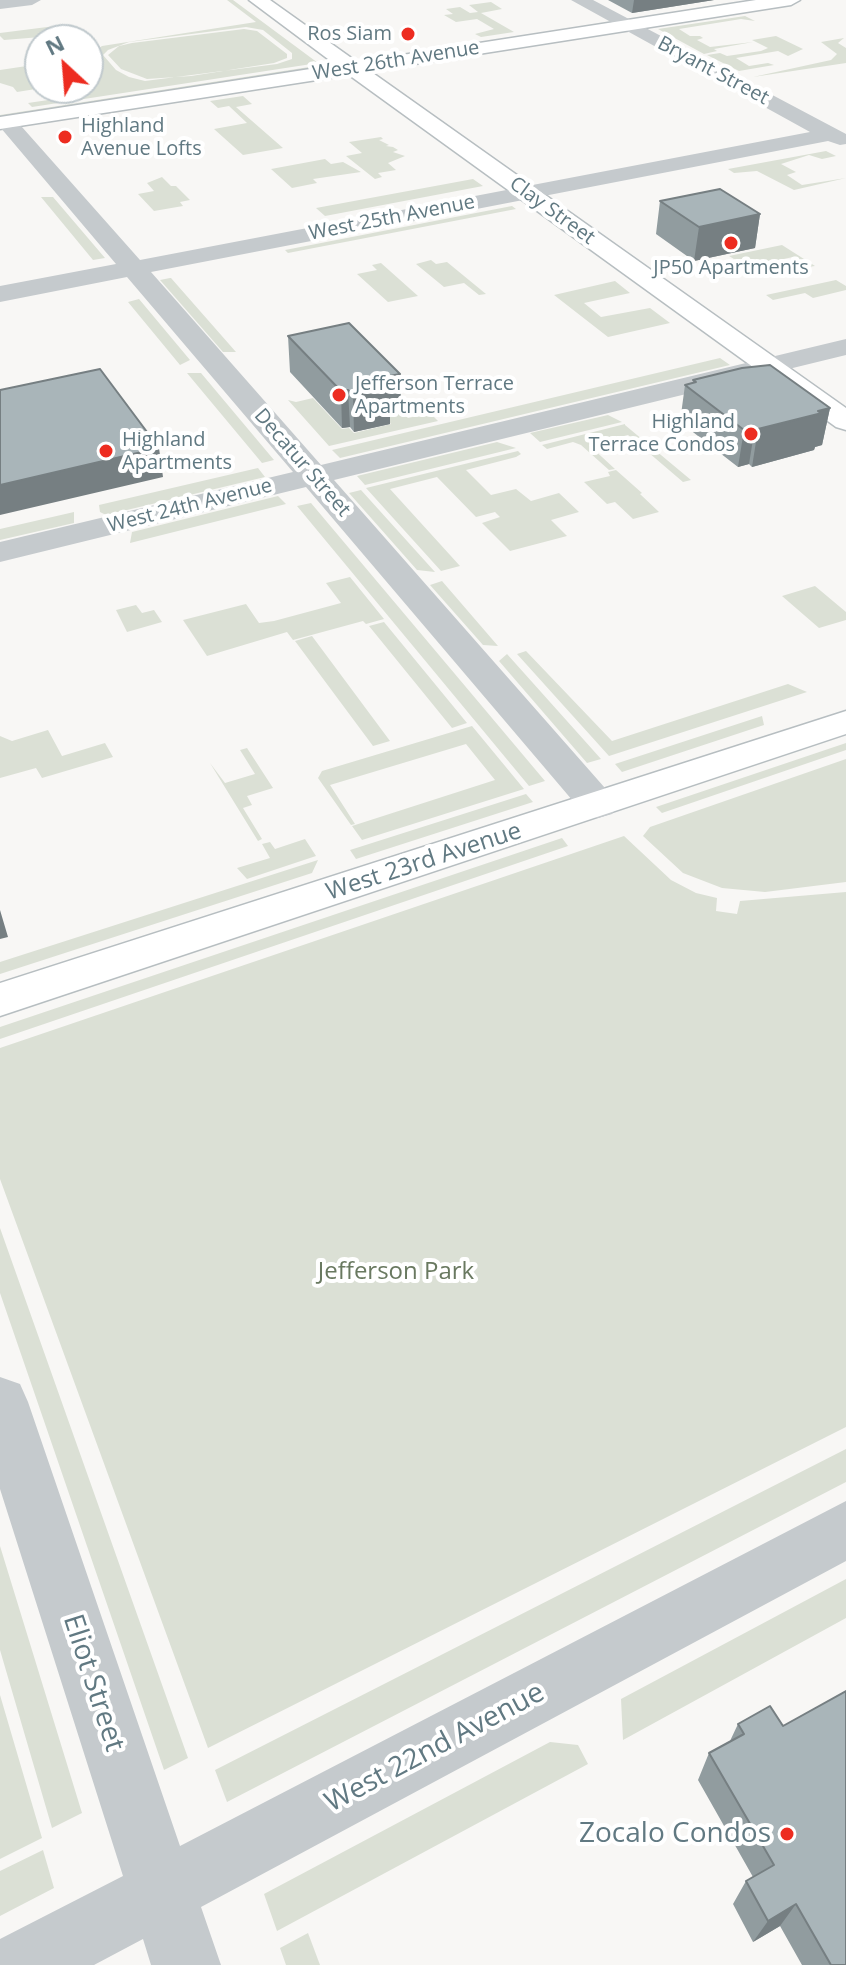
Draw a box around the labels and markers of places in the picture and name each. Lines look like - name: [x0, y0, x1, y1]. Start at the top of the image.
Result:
- place label: Ros Siam: [307, 22, 392, 46]
- marker: Ros Siam: [399, 25, 417, 43]
- place label: Highland Avenue Lofts: [81, 114, 202, 161]
- marker: Highland Avenue Lofts: [56, 128, 74, 146]
- marker: JP50 Apartments: [722, 234, 740, 252]
- place label: JP50 Apartments: [653, 256, 809, 280]
- place label: Jefferson Terrace Apartments: [355, 372, 514, 419]
- marker: Jefferson Terrace Apartments: [330, 386, 348, 404]
- place label: Highland Terrace Condos: [589, 410, 735, 457]
- marker: Highland Terrace Condos: [742, 425, 760, 443]
- place label: Highland Apartments: [122, 428, 232, 475]
- marker: Highland Apartments: [97, 442, 115, 460]
- place label: Zocalo Condos: [579, 1817, 771, 1851]
- marker: Zocalo Condos: [778, 1825, 796, 1843]

